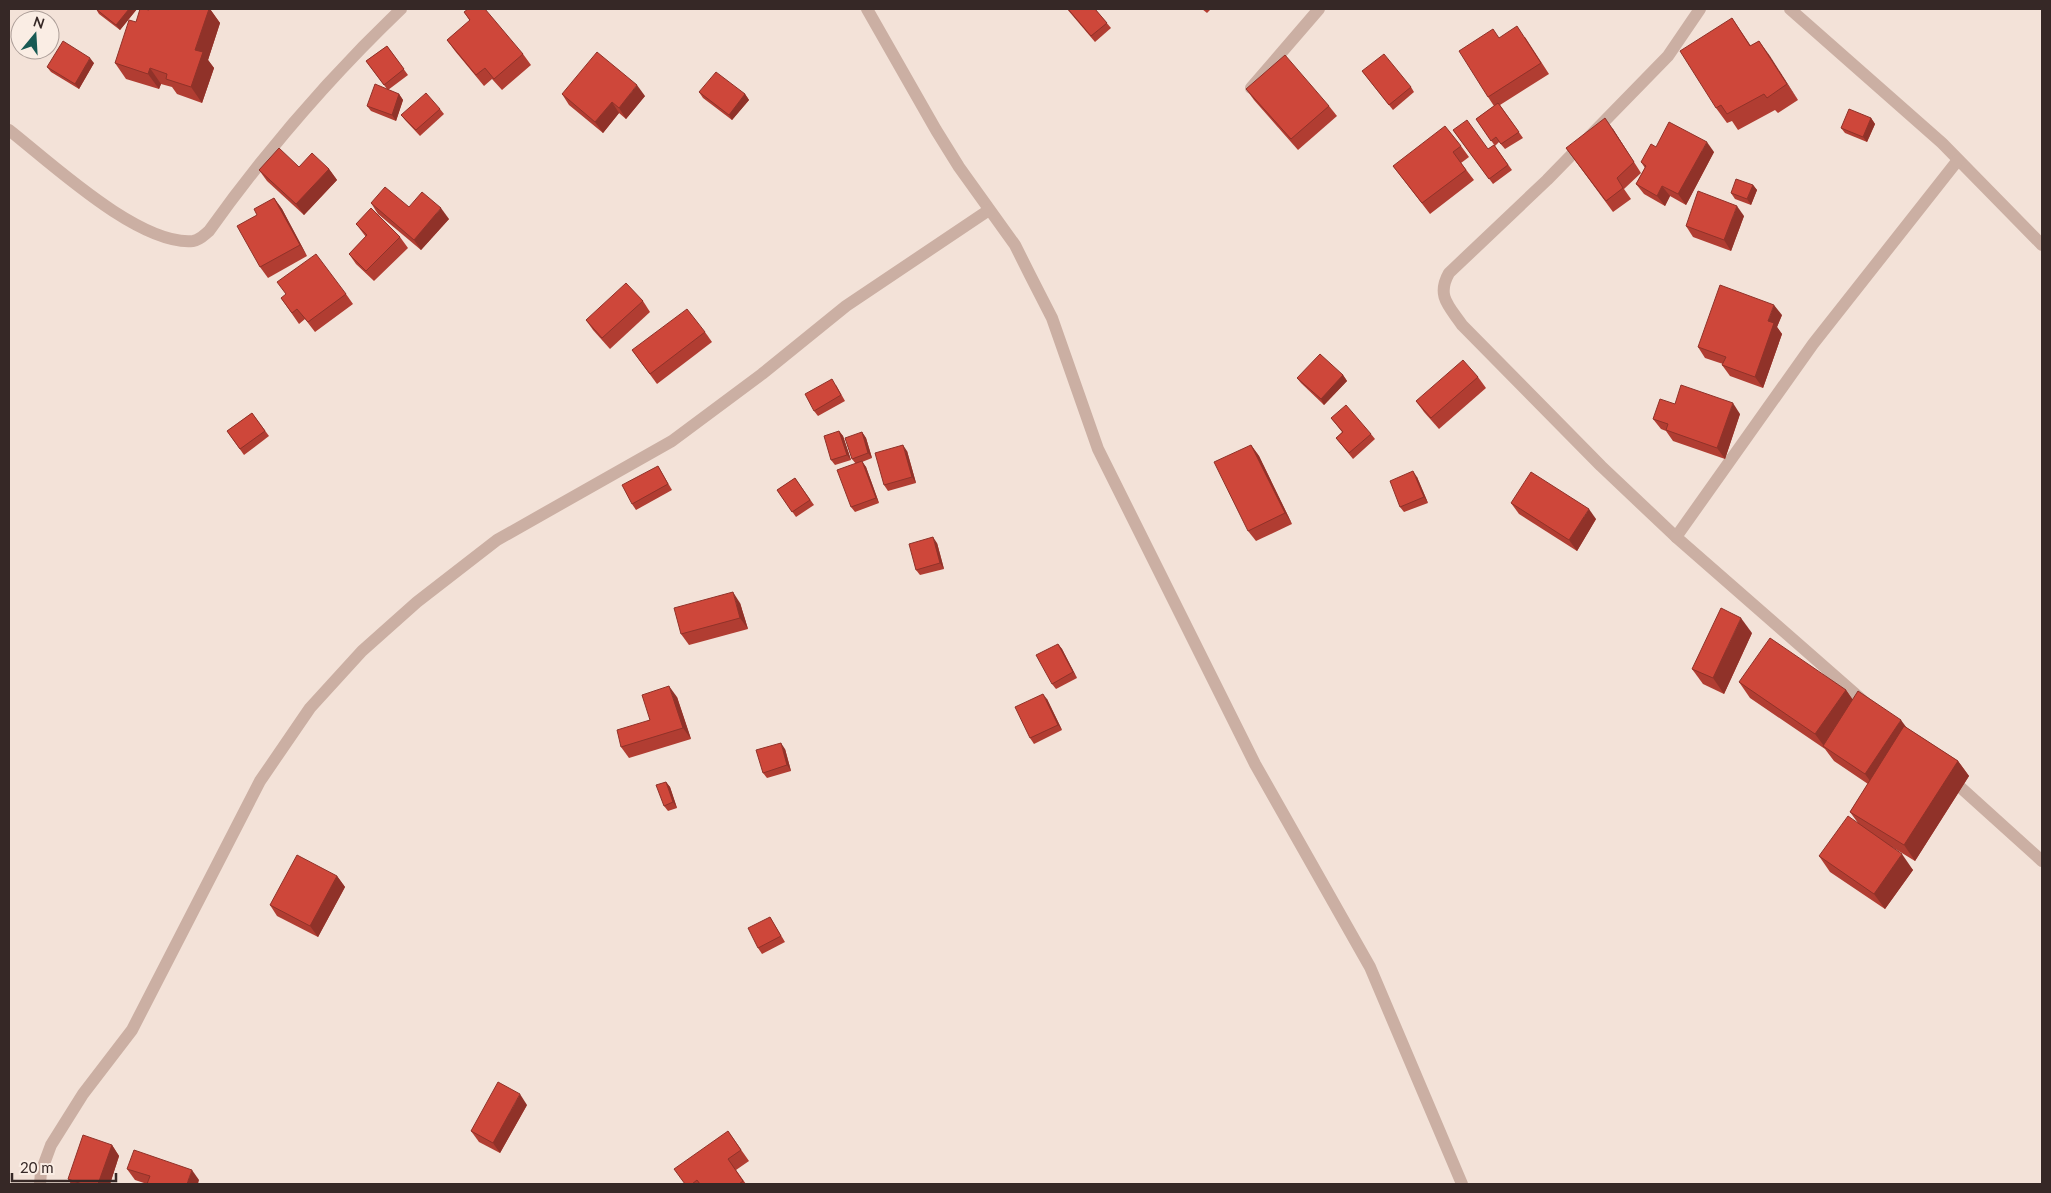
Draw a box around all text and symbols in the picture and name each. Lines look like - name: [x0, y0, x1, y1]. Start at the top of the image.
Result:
- north arrow: [10, 10, 60, 60]
- text: N: [31, 12, 47, 32]
- scale bar: [12, 1150, 116, 1182]
- text: 20 m: [20, 1158, 54, 1176]

